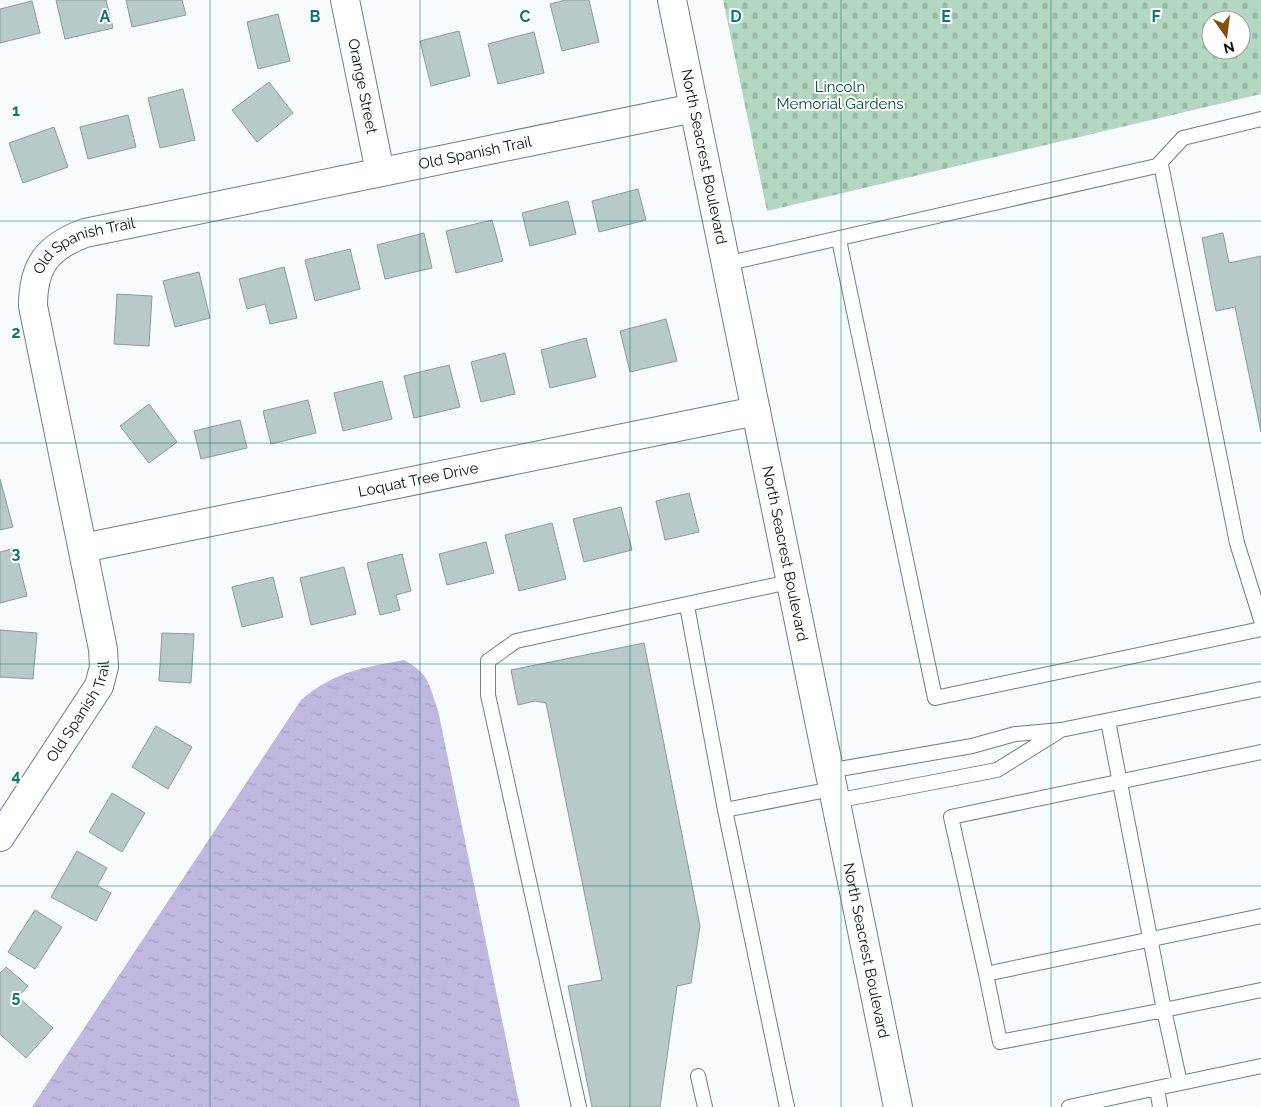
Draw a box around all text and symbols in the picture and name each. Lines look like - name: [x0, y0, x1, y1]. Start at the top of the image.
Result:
- text: A: [100, 7, 111, 26]
- text: B: [310, 7, 321, 26]
- text: C: [520, 7, 531, 26]
- text: D: [730, 7, 742, 26]
- text: E: [941, 7, 951, 26]
- text: F: [1151, 7, 1161, 26]
- north arrow: [1201, 10, 1251, 60]
- street label: Orange Street: [344, 37, 381, 136]
- text: N: [1222, 39, 1236, 57]
- street label: North Seacrest Boulevard: [677, 67, 731, 246]
- park label: Lincoln Memorial Gardens: [777, 78, 903, 113]
- text: 1: [12, 101, 20, 120]
- street label: Old Spanish Trail: [417, 132, 534, 173]
- street label: Old Spanish Trail: [29, 214, 137, 277]
- text: 2: [11, 323, 21, 342]
- street label: Loquat Tree Drive: [356, 459, 480, 501]
- street label: North Seacrest Boulevard: [758, 464, 812, 643]
- text: 3: [12, 544, 21, 563]
- street label: Old Spanish Trail: [43, 659, 113, 765]
- text: 4: [11, 766, 21, 785]
- street label: North Seacrest Boulevard: [839, 861, 893, 1040]
- text: 5: [12, 987, 21, 1006]

